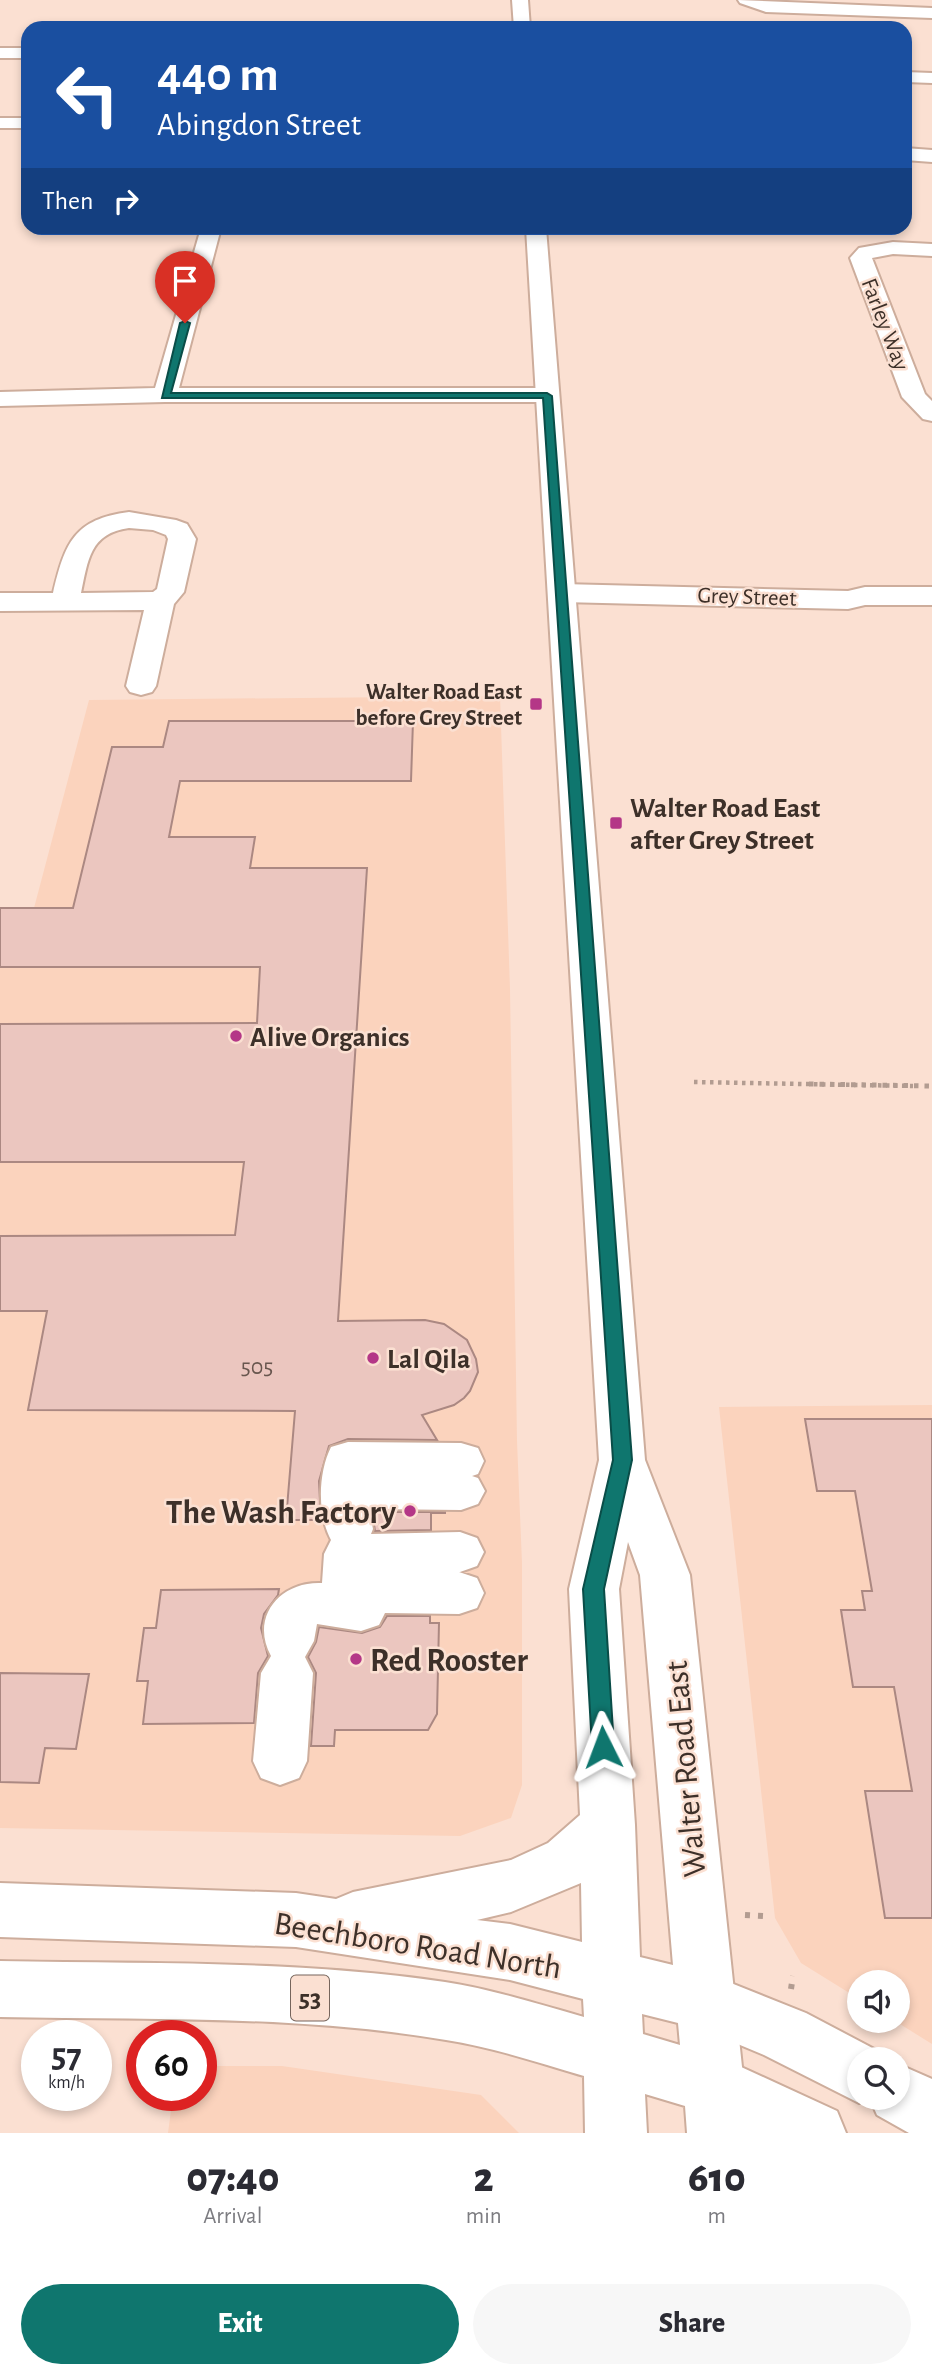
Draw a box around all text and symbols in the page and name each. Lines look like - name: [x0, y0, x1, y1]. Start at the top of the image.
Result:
- icon: left: [42, 49, 133, 140]
- text: 440 m: [157, 51, 279, 100]
- text: Abingdon Street: [157, 109, 361, 141]
- icon: right: [107, 182, 145, 220]
- text: Then: [42, 188, 93, 214]
- pin: [155, 251, 215, 323]
- icon: arrive: [166, 262, 204, 300]
- street label: Farley Way: [857, 275, 913, 374]
- street label: Grey Street: [697, 584, 798, 611]
- place label: Walter Road East before Grey Street: [356, 681, 522, 730]
- marker: Walter Road East before Grey Street: [528, 696, 544, 712]
- place label: Walter Road East after Grey Street: [630, 795, 821, 855]
- marker: Walter Road East after Grey Street: [608, 815, 624, 831]
- place label: Alive Organics: [250, 1024, 409, 1052]
- marker: Alive Organics: [228, 1028, 244, 1044]
- place label: Lal Qila: [387, 1346, 471, 1374]
- marker: Lal Qila: [365, 1350, 381, 1366]
- house number: 505: [241, 1355, 273, 1379]
- place label: The Wash Factory: [166, 1497, 396, 1530]
- marker: The Wash Factory: [402, 1503, 418, 1519]
- place label: Red Rooster: [370, 1645, 528, 1678]
- marker: Red Rooster: [348, 1651, 364, 1667]
- street label: Walter Road East: [661, 1659, 712, 1878]
- position arrow: [566, 1710, 640, 1784]
- street label: Beechboro Road North: [272, 1907, 563, 1985]
- map controls: [847, 1970, 910, 2110]
- button: sound: [847, 1970, 910, 2033]
- road number: 53: [291, 1976, 329, 2021]
- speed limit sign: 60: [126, 2020, 217, 2111]
- text: 57: [51, 2039, 82, 2074]
- button: search: [847, 2047, 910, 2110]
- text: km/h: [48, 2074, 85, 2092]
- text: 07:40: [186, 2157, 279, 2199]
- text: 2: [474, 2157, 494, 2199]
- text: 610: [688, 2157, 746, 2199]
- text: Arrival: [203, 2205, 262, 2228]
- text: min: [466, 2205, 502, 2228]
- text: m: [708, 2205, 726, 2228]
- button: Exit: [21, 2284, 459, 2364]
- button: Share: [473, 2284, 911, 2364]

